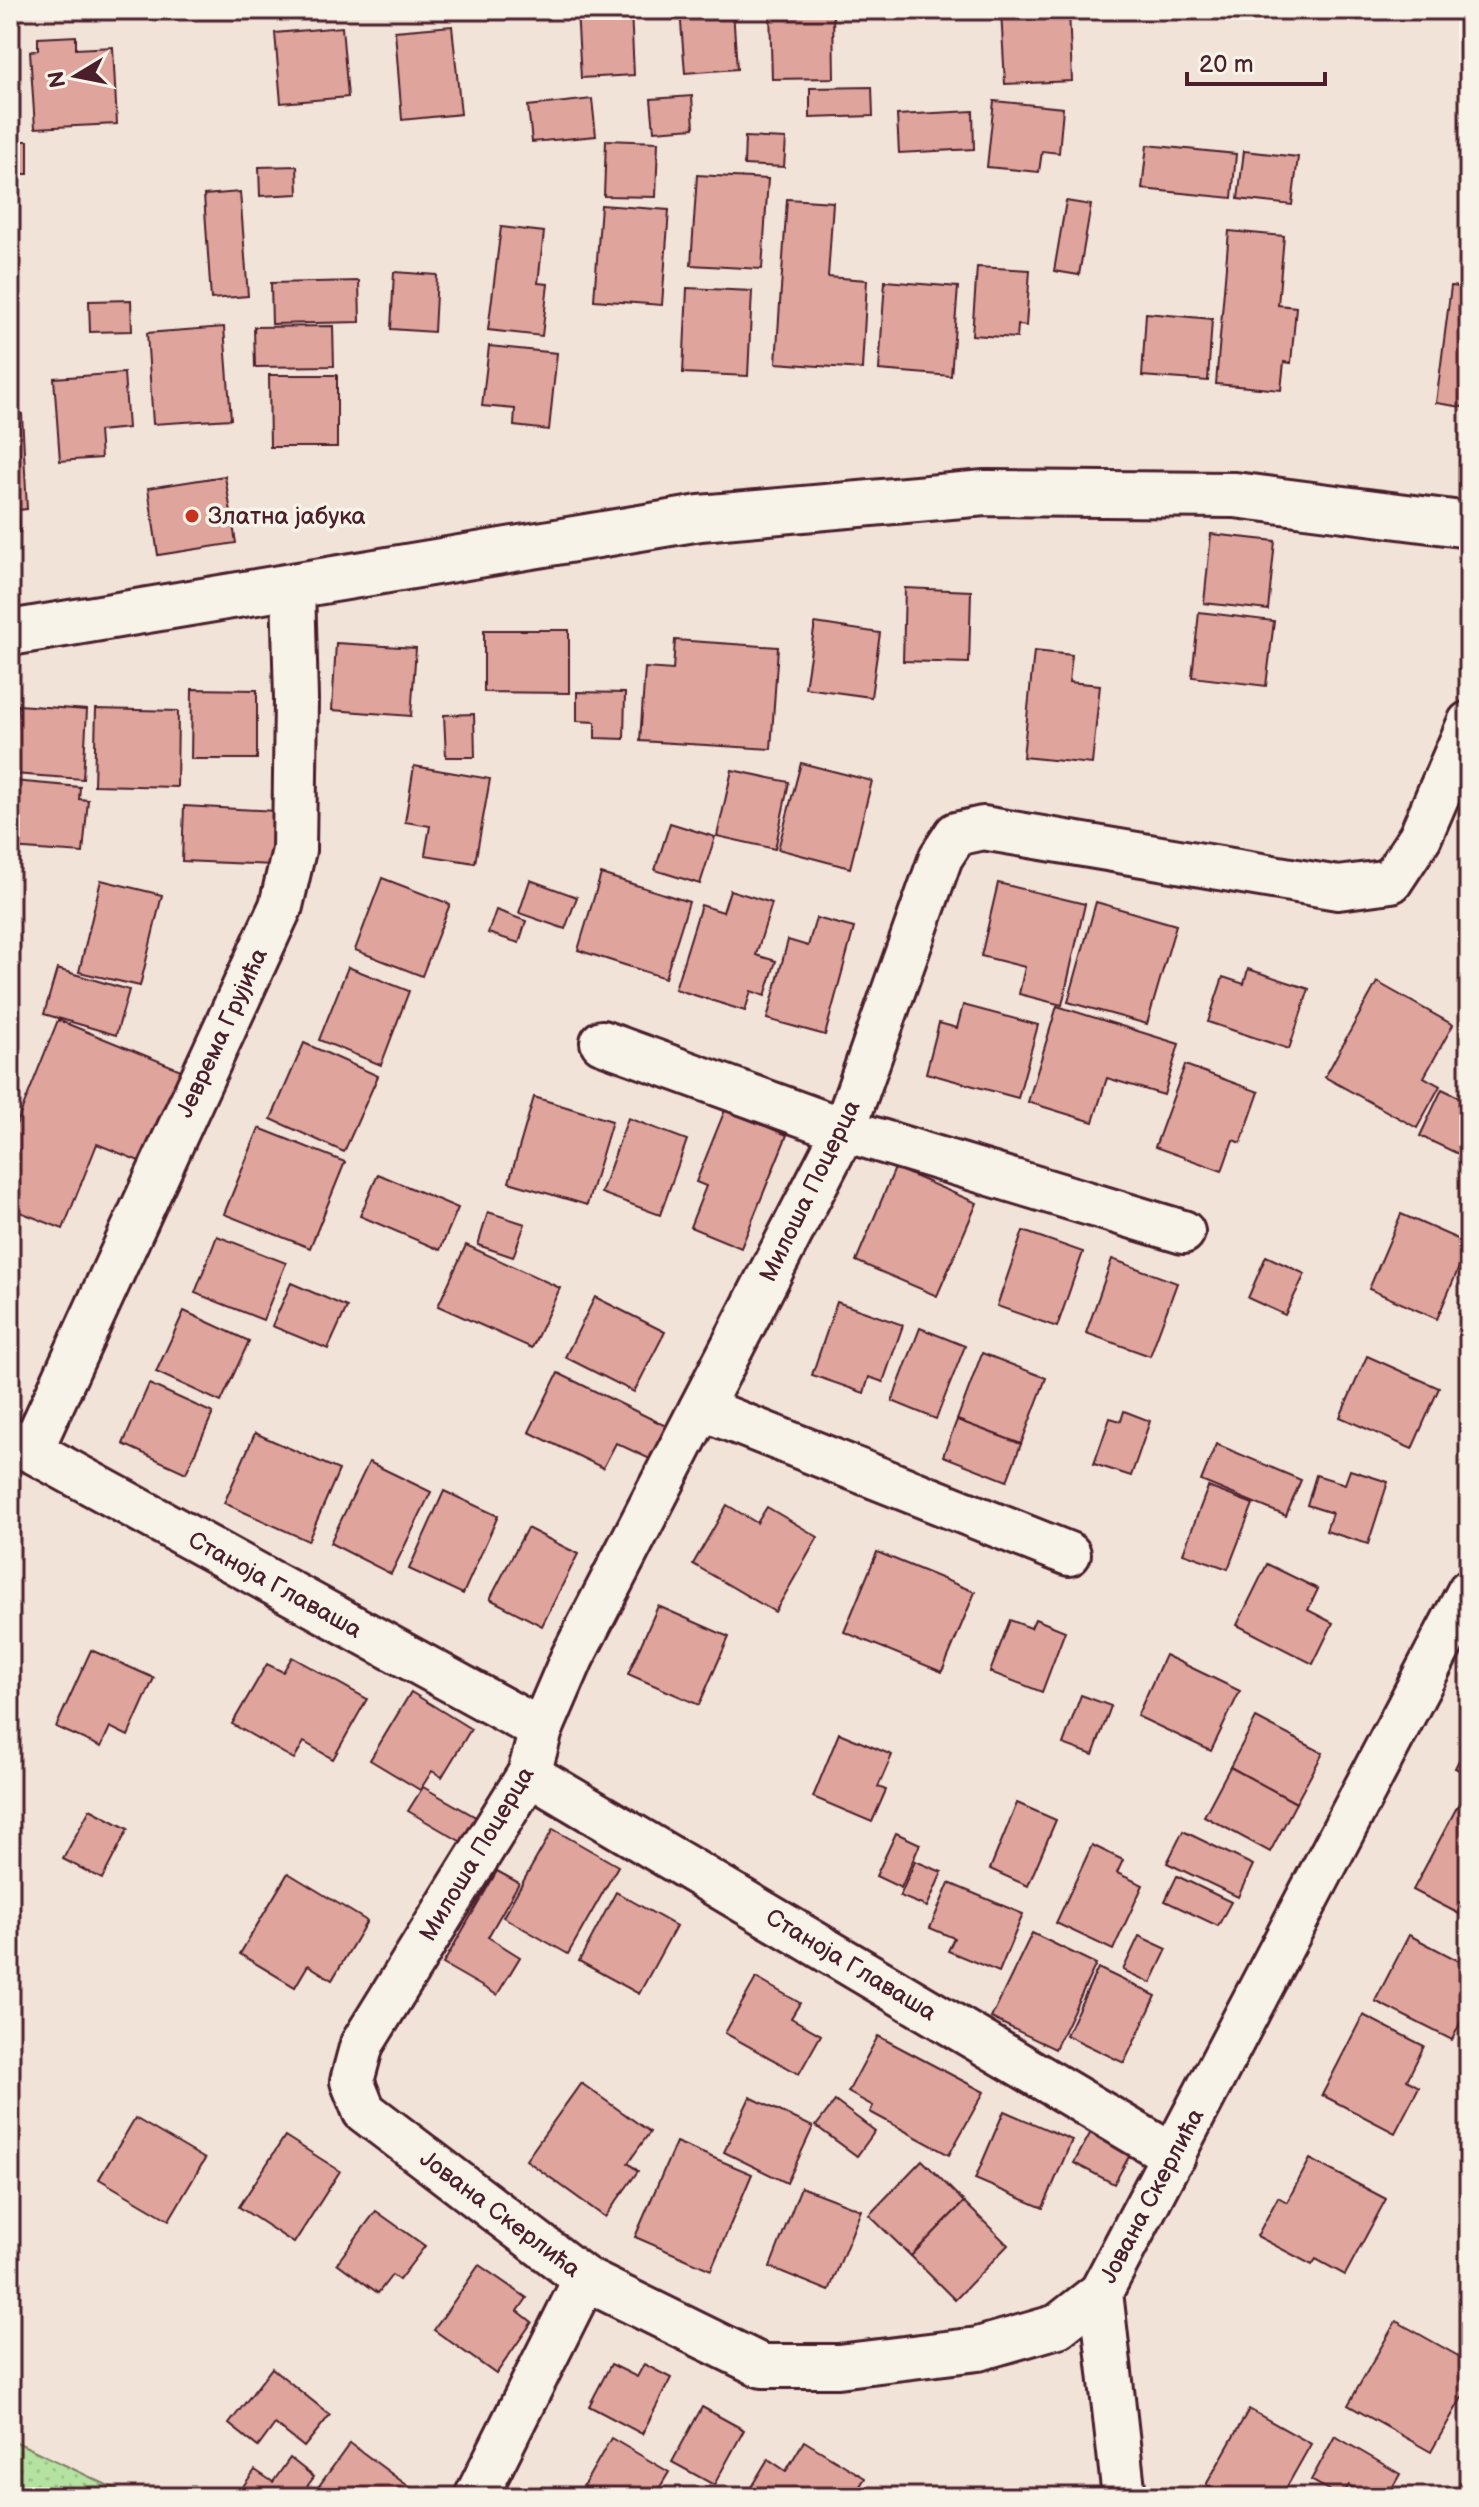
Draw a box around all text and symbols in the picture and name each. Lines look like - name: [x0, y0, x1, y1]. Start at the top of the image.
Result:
- north arrow: [36, 36, 116, 116]
- scale bar: [1187, 36, 1325, 86]
- text: 20 m: [1199, 50, 1254, 79]
- text: N: [43, 69, 73, 90]
- place label: Златна јабука: [208, 502, 366, 531]
- marker: Златна јабука: [183, 507, 201, 525]
- street label: Јеврема Грујића: [170, 944, 274, 1122]
- street label: Милоша Поцерца: [753, 1095, 867, 1287]
- street label: Станоја Главаша: [183, 1525, 367, 1645]
- street label: Милоша Поцерца: [413, 1761, 541, 1947]
- street label: Станоја Главаша: [760, 1903, 942, 2027]
- street label: Јована Скерлића: [1094, 2104, 1210, 2288]
- street label: Јована Скерлића: [414, 2144, 586, 2284]

